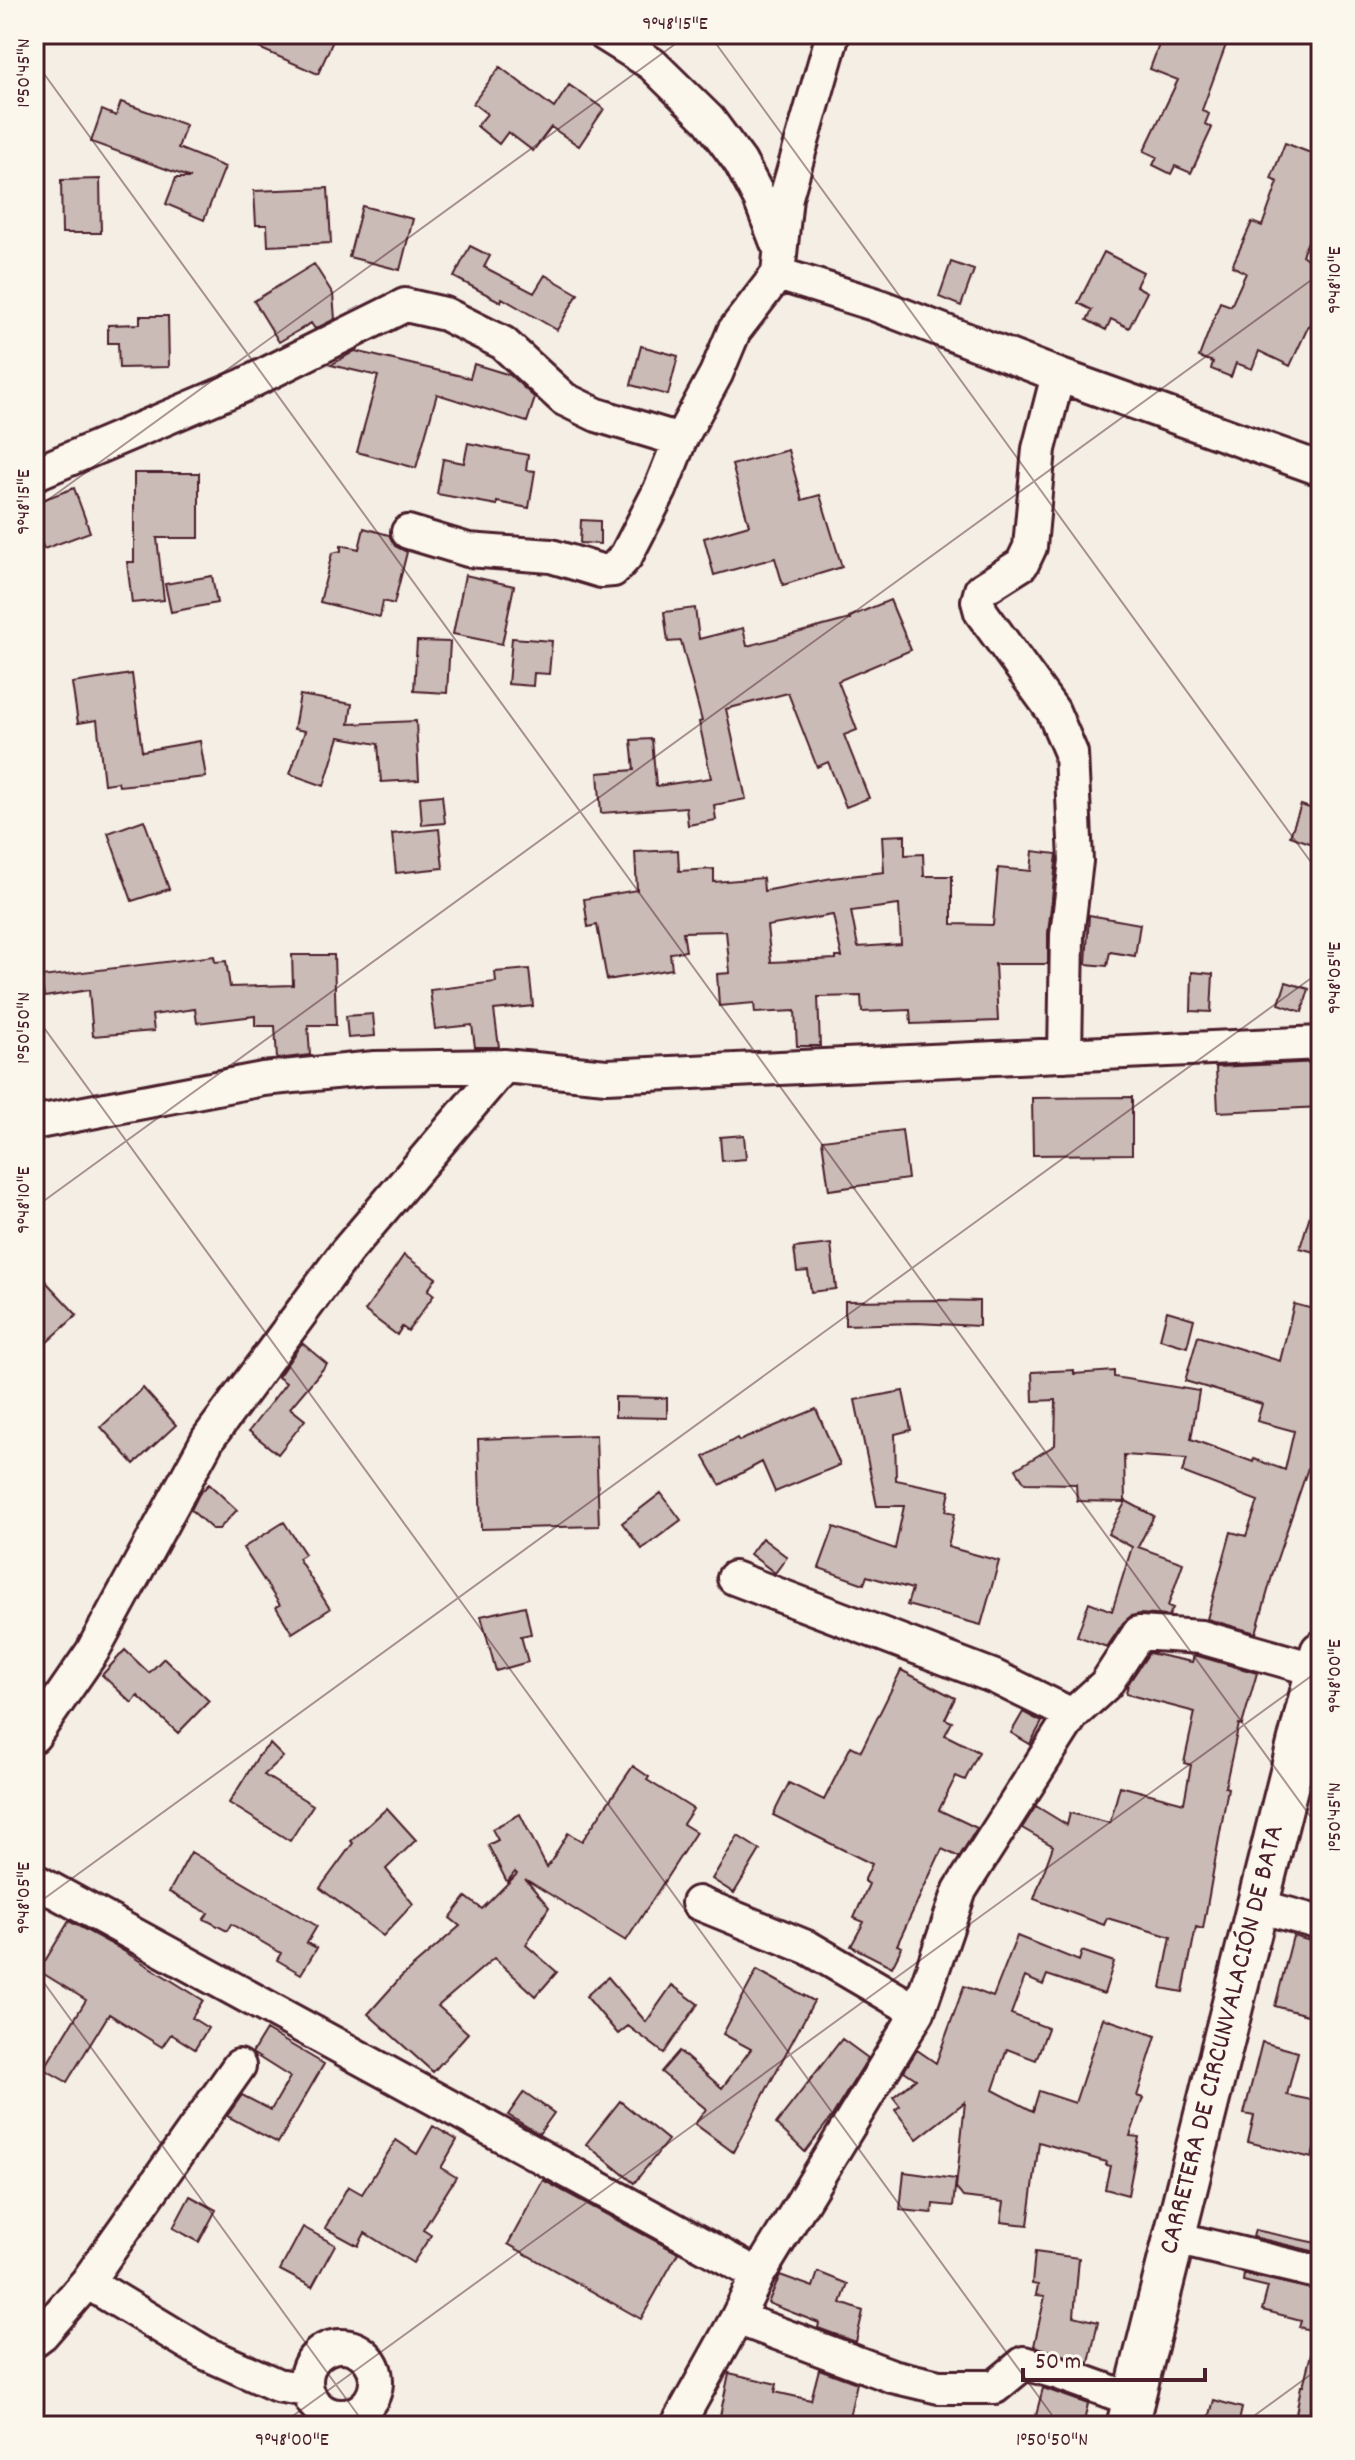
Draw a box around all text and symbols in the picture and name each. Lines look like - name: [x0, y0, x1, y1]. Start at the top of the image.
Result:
- text: 9°48'15"E: [642, 11, 708, 39]
- text: 1°50'45"N: [11, 38, 39, 108]
- text: 9°48'10"E: [1322, 246, 1350, 314]
- text: 9°48'15"E: [11, 469, 39, 535]
- text: 9°48'05"E: [1322, 942, 1350, 1014]
- text: 1°50'50"N: [11, 992, 39, 1064]
- text: 9°48'10"E: [11, 1166, 39, 1234]
- text: 9°48'00"E: [1322, 1639, 1350, 1713]
- text: 1°50'45"N: [1322, 1782, 1350, 1852]
- street label: CARRETERA DE CIRCUNVALACIÓN DE BATA: [1151, 1821, 1297, 2259]
- text: 9°48'05"E: [11, 1862, 39, 1934]
- scale bar: [1023, 2332, 1205, 2382]
- text: 50 m: [1035, 2346, 1081, 2380]
- text: 9°48'00"E: [255, 2427, 329, 2455]
- text: 1°50'50"N: [1016, 2427, 1088, 2455]

